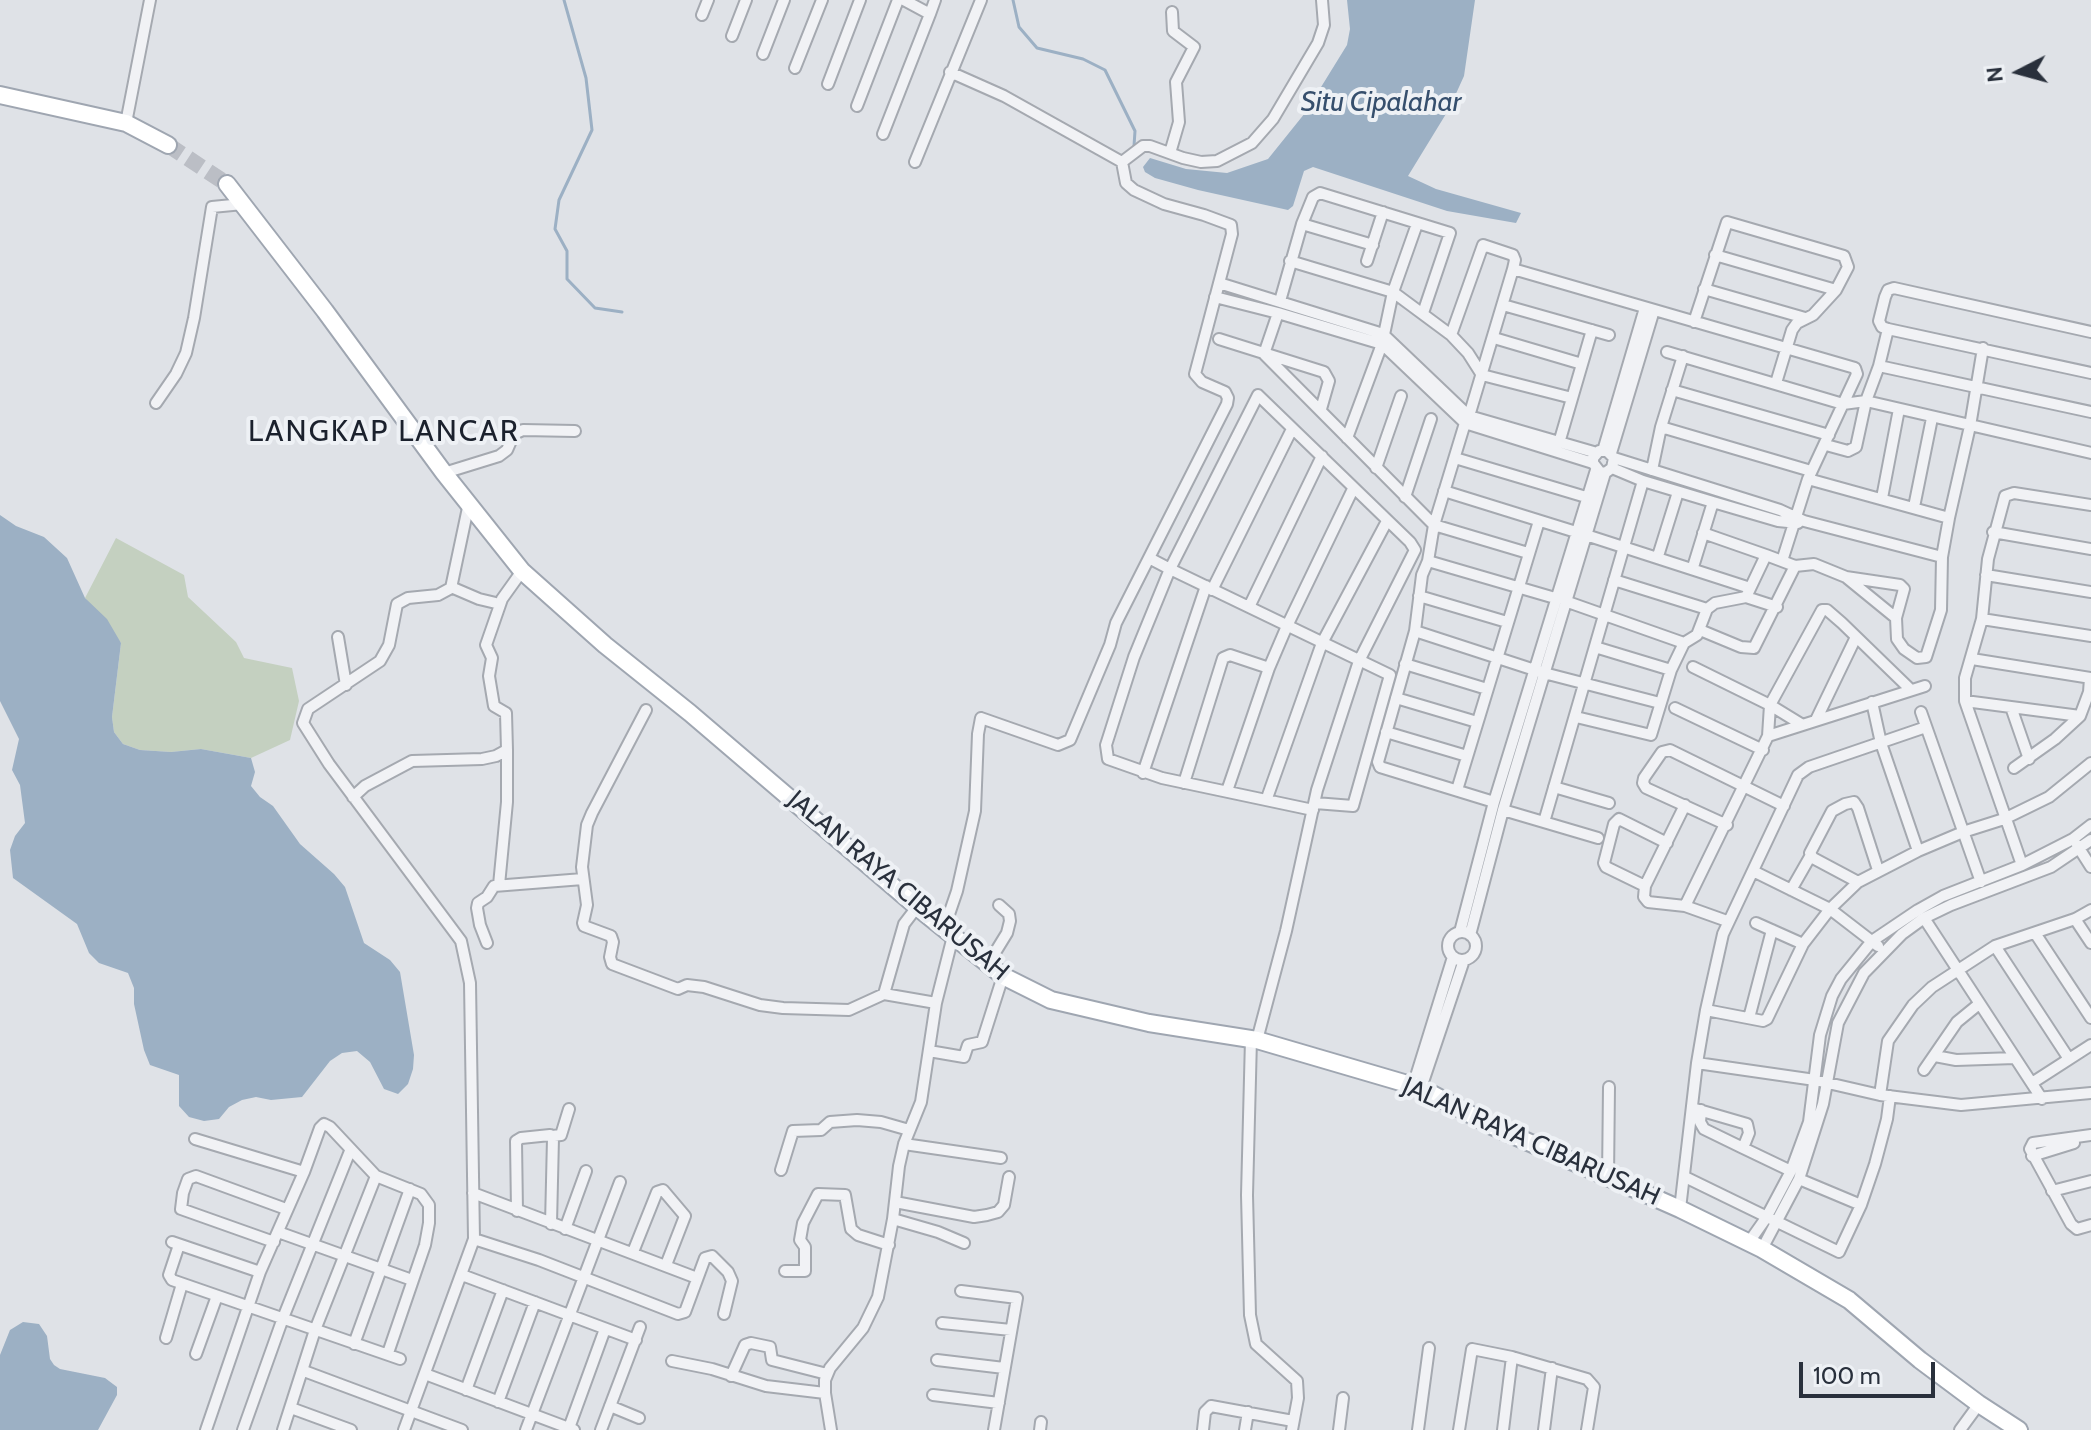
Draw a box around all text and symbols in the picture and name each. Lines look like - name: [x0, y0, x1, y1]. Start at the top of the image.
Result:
- north arrow: [1979, 32, 2059, 112]
- text: N: [1980, 65, 2009, 84]
- water label: Situ Cipalahar: [1301, 86, 1461, 120]
- district label: LANGKAP LANCAR: [248, 414, 520, 450]
- street label: JALAN RAYA CIBARUSAH: [781, 784, 1015, 988]
- street label: JALAN RAYA CIBARUSAH: [1397, 1071, 1665, 1213]
- scale bar: [1803, 1346, 1939, 1396]
- text: 100 m: [1813, 1361, 1881, 1390]

